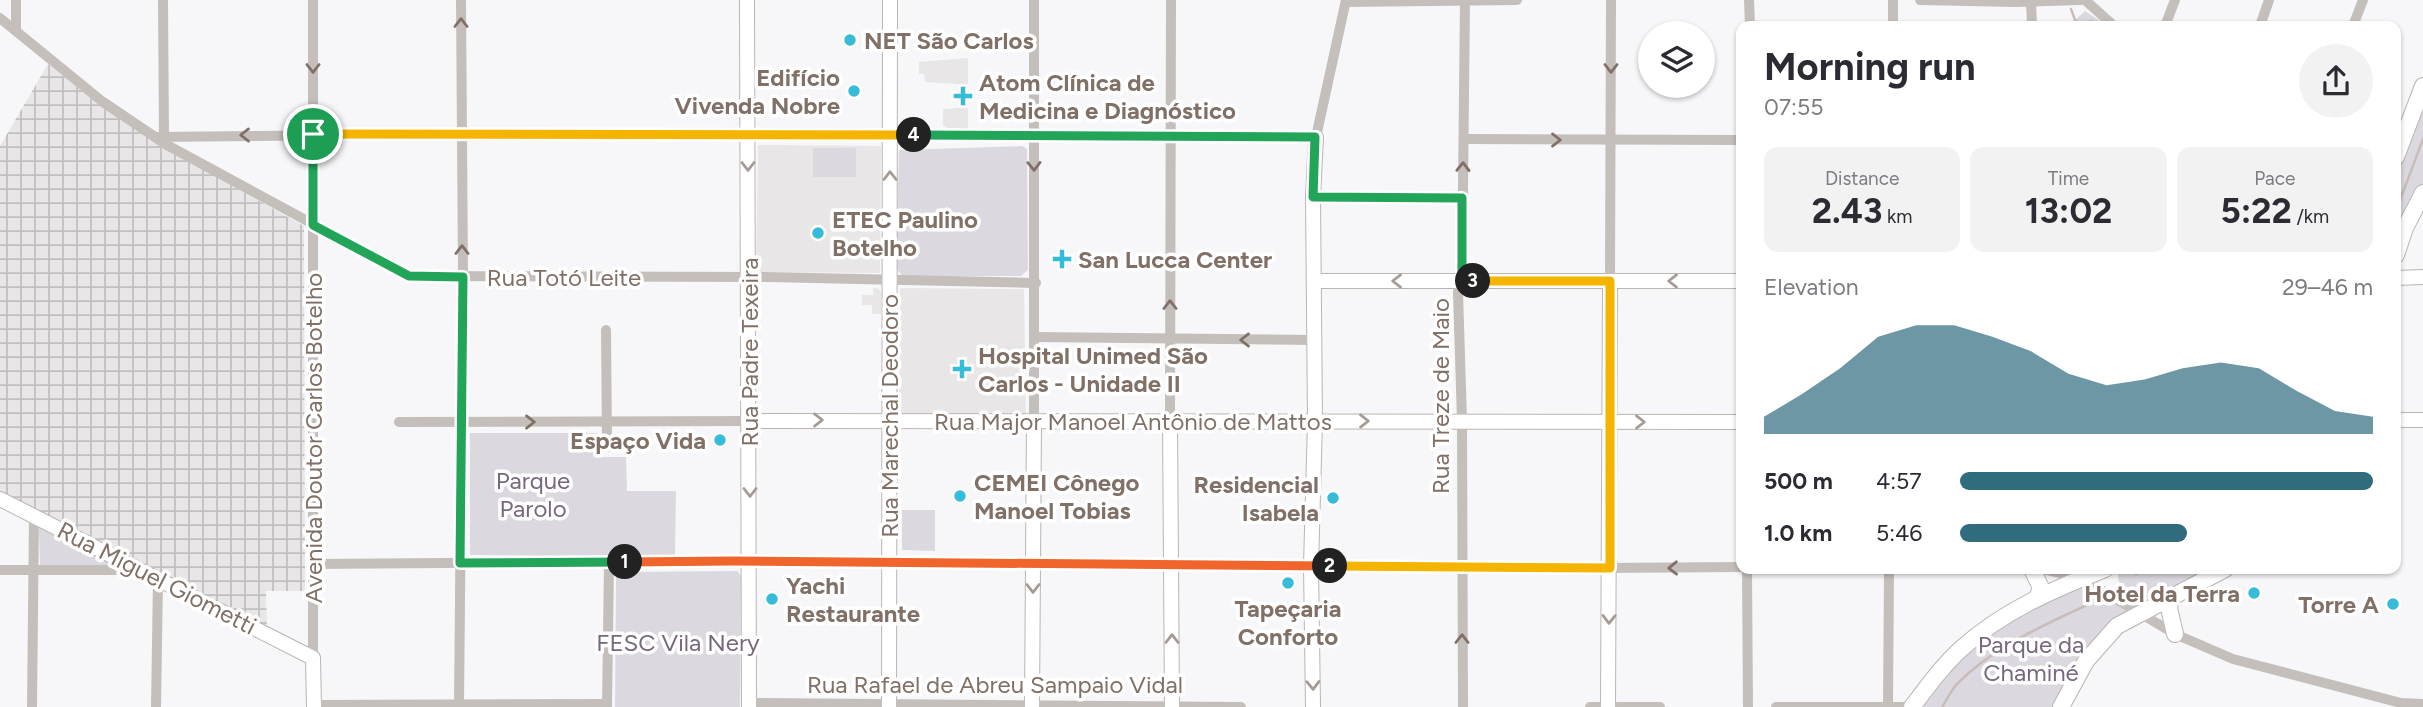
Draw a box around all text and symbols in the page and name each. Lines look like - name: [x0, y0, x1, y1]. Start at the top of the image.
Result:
- one-way arrow: [454, 17, 469, 28]
- map controls: [1638, 21, 1715, 98]
- button: layers: [1638, 21, 1715, 98]
- place label: NET São Carlos: [864, 26, 1034, 55]
- marker: NET São Carlos: [842, 32, 858, 48]
- text: Morning run: [1764, 44, 1976, 90]
- button: share: [2299, 44, 2373, 118]
- one-way arrow: [305, 63, 321, 74]
- place label: Edifício Vivenda Nobre: [675, 63, 840, 120]
- one-way arrow: [1603, 63, 1619, 74]
- place label: Atom Clínica de Medicina e Diagnóstico: [979, 68, 1236, 125]
- marker: Edifício Vivenda Nobre: [846, 83, 862, 99]
- marker: Atom Clínica de Medicina e Diagnóstico: [953, 86, 973, 106]
- text: 07:55: [1764, 93, 1823, 121]
- pin: [283, 104, 343, 164]
- icon: arrive: [294, 115, 332, 153]
- pin: 4: [897, 118, 932, 152]
- text: 4: [907, 123, 920, 146]
- one-way arrow: [239, 127, 250, 143]
- one-way arrow: [1552, 132, 1562, 148]
- one-way arrow: [740, 161, 756, 172]
- one-way arrow: [1026, 161, 1042, 172]
- one-way arrow: [1455, 161, 1471, 172]
- text: Distance: [1825, 167, 1899, 190]
- text: Time: [2048, 167, 2089, 190]
- text: Pace: [2254, 167, 2295, 190]
- one-way arrow: [882, 170, 898, 180]
- text: 2.43: [1812, 190, 1882, 232]
- text: 13:02: [2025, 190, 2112, 232]
- text: 5:22: [2220, 190, 2292, 232]
- place label: ETEC Paulino Botelho: [832, 205, 978, 262]
- text: km: [1882, 205, 1912, 228]
- text: /km: [2292, 205, 2329, 228]
- marker: ETEC Paulino Botelho: [810, 225, 826, 241]
- one-way arrow: [455, 244, 470, 255]
- place label: San Lucca Center: [1078, 245, 1272, 274]
- marker: San Lucca Center: [1052, 249, 1072, 269]
- street label: Rua Padre Texeira: [735, 258, 764, 446]
- street label: Rua Totó Leite: [487, 263, 641, 292]
- pin: 3: [1456, 264, 1490, 298]
- text: 3: [1467, 269, 1478, 292]
- street label: Avenida Doutor Carlos Botelho: [299, 273, 328, 603]
- one-way arrow: [1391, 273, 1401, 289]
- one-way arrow: [1667, 273, 1678, 289]
- text: Elevation: [1764, 273, 1859, 301]
- text: 29–46 m: [2282, 273, 2373, 301]
- street label: Rua Marechal Deodoro: [875, 294, 904, 538]
- street label: Rua Treze de Maio: [1426, 298, 1455, 494]
- one-way arrow: [1162, 299, 1178, 309]
- one-way arrow: [1239, 332, 1250, 348]
- place label: Hospital Unimed São Carlos - Unidade II: [978, 341, 1208, 398]
- marker: Hospital Unimed São Carlos - Unidade II: [952, 359, 972, 379]
- street label: Rua Major Manoel Antônio de Mattos: [934, 407, 1332, 436]
- one-way arrow: [813, 412, 823, 428]
- one-way arrow: [1359, 413, 1369, 429]
- one-way arrow: [525, 414, 536, 430]
- one-way arrow: [1635, 414, 1646, 430]
- place label: Espaço Vida: [570, 426, 706, 455]
- marker: Espaço Vida: [712, 432, 728, 448]
- park label: Parque Parolo: [496, 466, 570, 523]
- text: 500 m: [1764, 467, 1833, 495]
- text: 4:57: [1876, 467, 1922, 495]
- place label: CEMEI Cônego Manoel Tobias: [974, 468, 1140, 525]
- place label: Residencial Isabela: [1193, 470, 1319, 527]
- one-way arrow: [742, 487, 758, 497]
- marker: CEMEI Cônego Manoel Tobias: [952, 488, 968, 504]
- marker: Residencial Isabela: [1325, 490, 1341, 506]
- street label: Rua Miguel Giometti: [53, 515, 261, 641]
- text: 1.0 km: [1764, 519, 1832, 547]
- text: 5:46: [1876, 519, 1922, 547]
- pin: 1: [608, 544, 642, 580]
- pin: 2: [1312, 548, 1348, 584]
- text: 1: [620, 550, 629, 573]
- text: 2: [1324, 554, 1335, 577]
- one-way arrow: [1667, 560, 1678, 576]
- place label: Yachi Restaurante: [786, 571, 920, 628]
- marker: Tapeçaria Conforto: [1280, 575, 1296, 591]
- place label: Hotel da Terra: [2084, 579, 2240, 608]
- one-way arrow: [1025, 583, 1040, 594]
- marker: Hotel da Terra: [2246, 585, 2262, 601]
- place label: Torre A: [2298, 590, 2379, 619]
- marker: Yachi Restaurante: [764, 591, 780, 607]
- place label: Tapeçaria Conforto: [1234, 594, 1342, 651]
- marker: Torre A: [2385, 596, 2401, 612]
- one-way arrow: [1602, 613, 1617, 624]
- park label: FESC Vila Nery: [596, 628, 760, 657]
- park label: Parque da Chaminé: [1978, 630, 2084, 687]
- one-way arrow: [1164, 633, 1180, 644]
- one-way arrow: [1454, 633, 1470, 644]
- street label: Rua Rafael de Abreu Sampaio Vidal: [807, 670, 1183, 699]
- one-way arrow: [1305, 681, 1321, 691]

